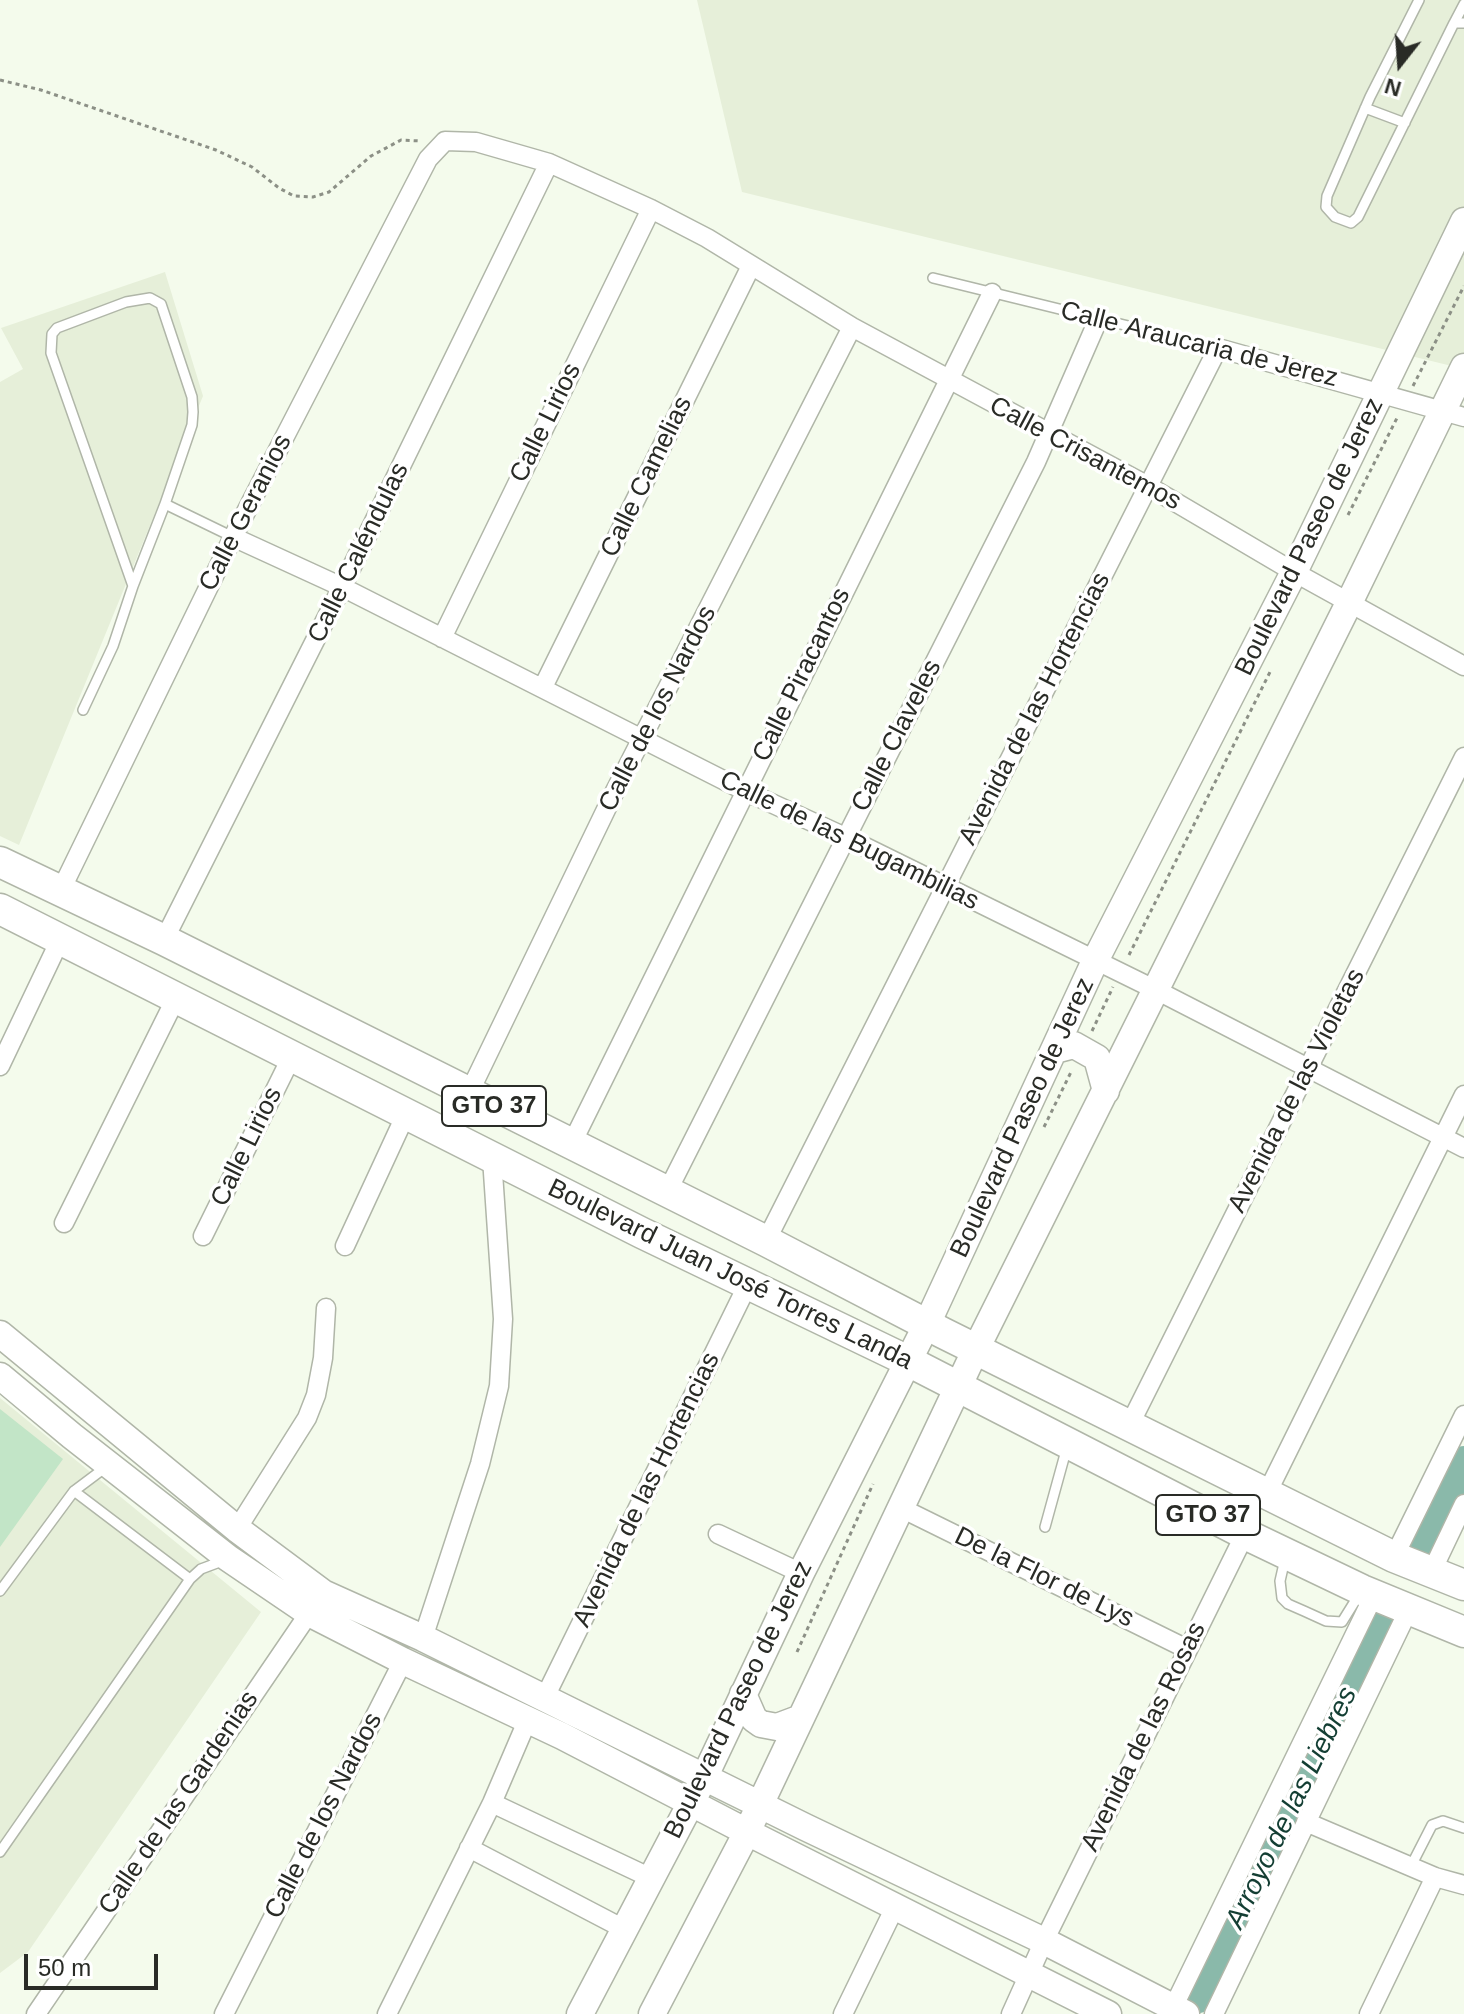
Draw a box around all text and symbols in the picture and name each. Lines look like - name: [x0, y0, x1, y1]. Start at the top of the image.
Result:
- north arrow: [1360, 24, 1440, 104]
- text: N: [1382, 73, 1404, 102]
- street label: Calle Araucaria de Jerez: [1057, 295, 1341, 395]
- street label: Calle Lirios: [504, 358, 588, 488]
- street label: Calle Crisantemos: [984, 390, 1186, 518]
- street label: Calle Camelias: [595, 392, 699, 562]
- street label: Boulevard Paseo de Jerez: [1229, 393, 1391, 681]
- street label: Calle Geranios: [193, 429, 299, 597]
- street label: Calle Caléndulas: [302, 458, 416, 648]
- street label: Avenida de las Hortencias: [953, 568, 1117, 850]
- street label: Calle Piracantos: [746, 583, 858, 767]
- street label: Calle de los Nardos: [593, 601, 723, 817]
- street label: Calle Claveles: [845, 655, 949, 817]
- street label: Calle de las Bugambilias: [714, 765, 984, 917]
- street label: Avenida de las Violetas: [1222, 964, 1372, 1218]
- street label: Boulevard Paseo de Jerez: [944, 973, 1102, 1263]
- street label: Calle Lirios: [205, 1082, 289, 1212]
- road number: GTO 37: [442, 1086, 546, 1126]
- street label: Boulevard Juan José Torres Landa: [543, 1173, 917, 1377]
- street label: Avenida de las Hortencias: [567, 1348, 727, 1632]
- road number: GTO 37: [1156, 1495, 1260, 1535]
- street label: De la Flor de Lys: [949, 1521, 1139, 1635]
- street label: Boulevard Paseo de Jerez: [658, 1556, 820, 1844]
- street label: Avenida de las Rosas: [1075, 1617, 1213, 1857]
- water label: Arroyo de las Liebres: [1219, 1682, 1365, 1934]
- street label: Calle de las Gardenias: [93, 1685, 265, 1921]
- street label: Calle de los Nardos: [259, 1708, 389, 1924]
- scale bar: [28, 1938, 162, 1988]
- text: 50 m: [38, 1954, 91, 1981]

